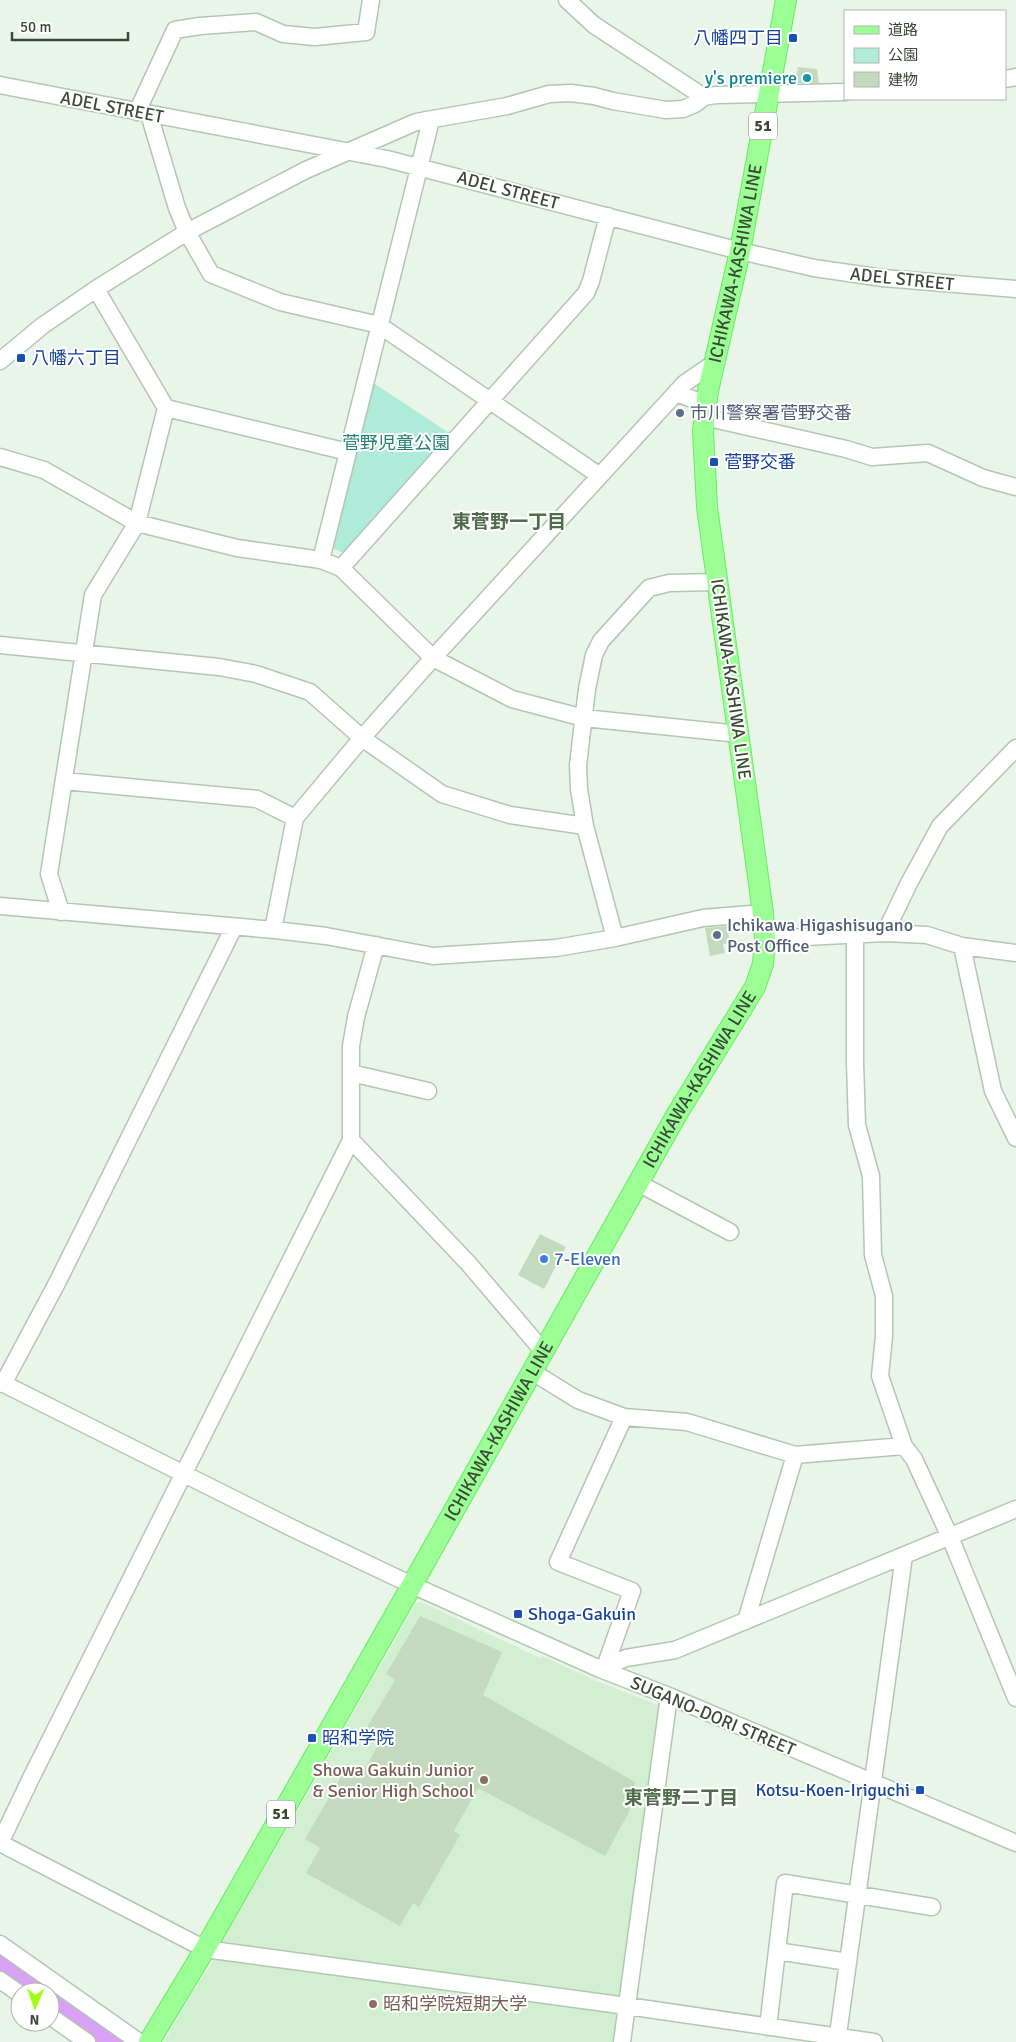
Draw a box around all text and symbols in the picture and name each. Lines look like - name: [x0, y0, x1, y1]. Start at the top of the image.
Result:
- scale bar: [12, 10, 129, 42]
- legend: [844, 10, 1006, 100]
- text: 50 m: [20, 18, 51, 36]
- text: 道路: [888, 21, 918, 39]
- place label: 八幡四丁目: [693, 27, 783, 49]
- marker: 八幡四丁目: [787, 32, 799, 44]
- text: 公園: [888, 46, 918, 64]
- place label: y's premiere: [705, 67, 797, 89]
- text: 建物: [888, 71, 918, 89]
- marker: y's premiere: [801, 72, 813, 84]
- street label: ADEL STREET: [59, 86, 166, 128]
- road number: 51: [749, 112, 777, 140]
- street label: ICHIKAWA-KASHIWA LINE: [704, 162, 767, 365]
- street label: ADEL STREET: [455, 166, 561, 214]
- street label: ADEL STREET: [849, 263, 955, 295]
- place label: 八幡六丁目: [31, 347, 121, 369]
- marker: 八幡六丁目: [15, 352, 27, 364]
- place label: 市川警察署菅野交番: [690, 402, 852, 424]
- marker: 市川警察署菅野交番: [674, 407, 686, 419]
- park label: 菅野児童公園: [342, 432, 450, 454]
- place label: 菅野交番: [724, 451, 796, 473]
- marker: 菅野交番: [708, 456, 720, 468]
- district label: 東菅野一丁目: [452, 510, 566, 534]
- street label: ICHIKAWA-KASHIWA LINE: [706, 577, 756, 781]
- place label: Ichikawa Higashisugano Post Office: [727, 914, 913, 957]
- marker: Ichikawa Higashisugano Post Office: [711, 929, 723, 941]
- street label: ICHIKAWA-KASHIWA LINE: [638, 987, 761, 1172]
- place label: 7-Eleven: [554, 1248, 621, 1270]
- marker: 7-Eleven: [538, 1253, 550, 1265]
- street label: ICHIKAWA-KASHIWA LINE: [439, 1337, 558, 1525]
- place label: Shoga-Gakuin: [528, 1603, 636, 1625]
- marker: Shoga-Gakuin: [512, 1608, 524, 1620]
- street label: SUGANO-DORI STREET: [627, 1671, 799, 1761]
- place label: 昭和学院: [322, 1727, 394, 1749]
- marker: 昭和学院: [306, 1732, 318, 1744]
- place label: Showa Gakuin Junior & Senior High School: [313, 1759, 474, 1802]
- marker: Showa Gakuin Junior & Senior High School: [478, 1774, 490, 1786]
- place label: Kotsu-Koen-Iriguchi: [756, 1779, 910, 1801]
- marker: Kotsu-Koen-Iriguchi: [914, 1784, 926, 1796]
- district label: 東菅野二丁目: [624, 1786, 738, 1810]
- road number: 51: [267, 1800, 295, 1828]
- north arrow: [10, 1982, 60, 2032]
- place label: 昭和学院短期大学: [383, 1993, 527, 2015]
- marker: 昭和学院短期大学: [367, 1998, 379, 2010]
- text: N: [29, 2011, 40, 2028]

